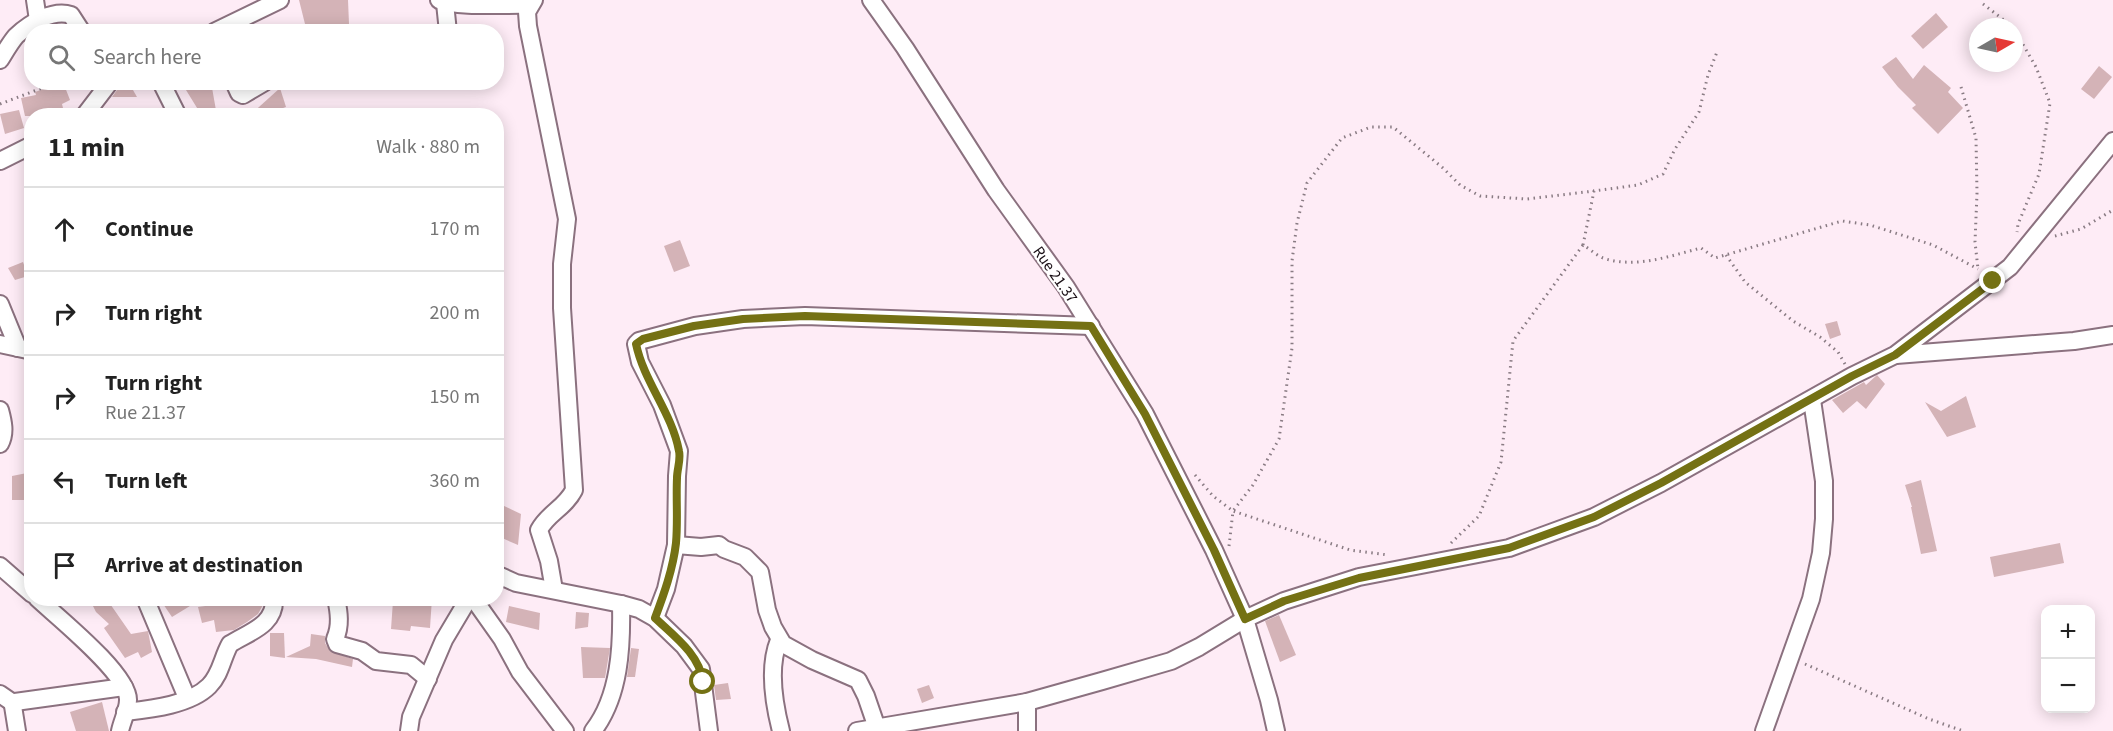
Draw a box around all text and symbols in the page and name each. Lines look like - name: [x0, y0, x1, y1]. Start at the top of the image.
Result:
- north arrow: [1969, 18, 2023, 72]
- search box: [24, 24, 504, 90]
- icon: search: [45, 41, 78, 74]
- text: Search here: [93, 41, 201, 73]
- text: 11 min: [48, 129, 125, 166]
- text: Walk · 880 m: [376, 133, 480, 161]
- icon: ahead: [48, 213, 81, 246]
- text: Continue: [105, 213, 194, 245]
- text: 170 m: [430, 215, 480, 243]
- street label: Rue 21.37: [1028, 242, 1083, 307]
- route end: [1979, 267, 2005, 293]
- icon: right: [48, 297, 81, 330]
- text: Turn right: [105, 297, 202, 329]
- text: 200 m: [430, 299, 480, 327]
- text: Turn right: [105, 367, 202, 399]
- icon: right: [48, 381, 81, 414]
- text: 150 m: [430, 383, 480, 411]
- text: Rue 21.37: [105, 399, 186, 427]
- icon: left: [48, 465, 81, 498]
- text: Turn left: [105, 465, 187, 497]
- text: 360 m: [430, 467, 480, 495]
- icon: arrive: [48, 549, 81, 582]
- text: Arrive at destination: [105, 549, 303, 581]
- map controls: [2041, 605, 2095, 713]
- button: +: [2041, 605, 2095, 659]
- button: −: [2041, 659, 2095, 713]
- route start: [689, 668, 715, 694]

